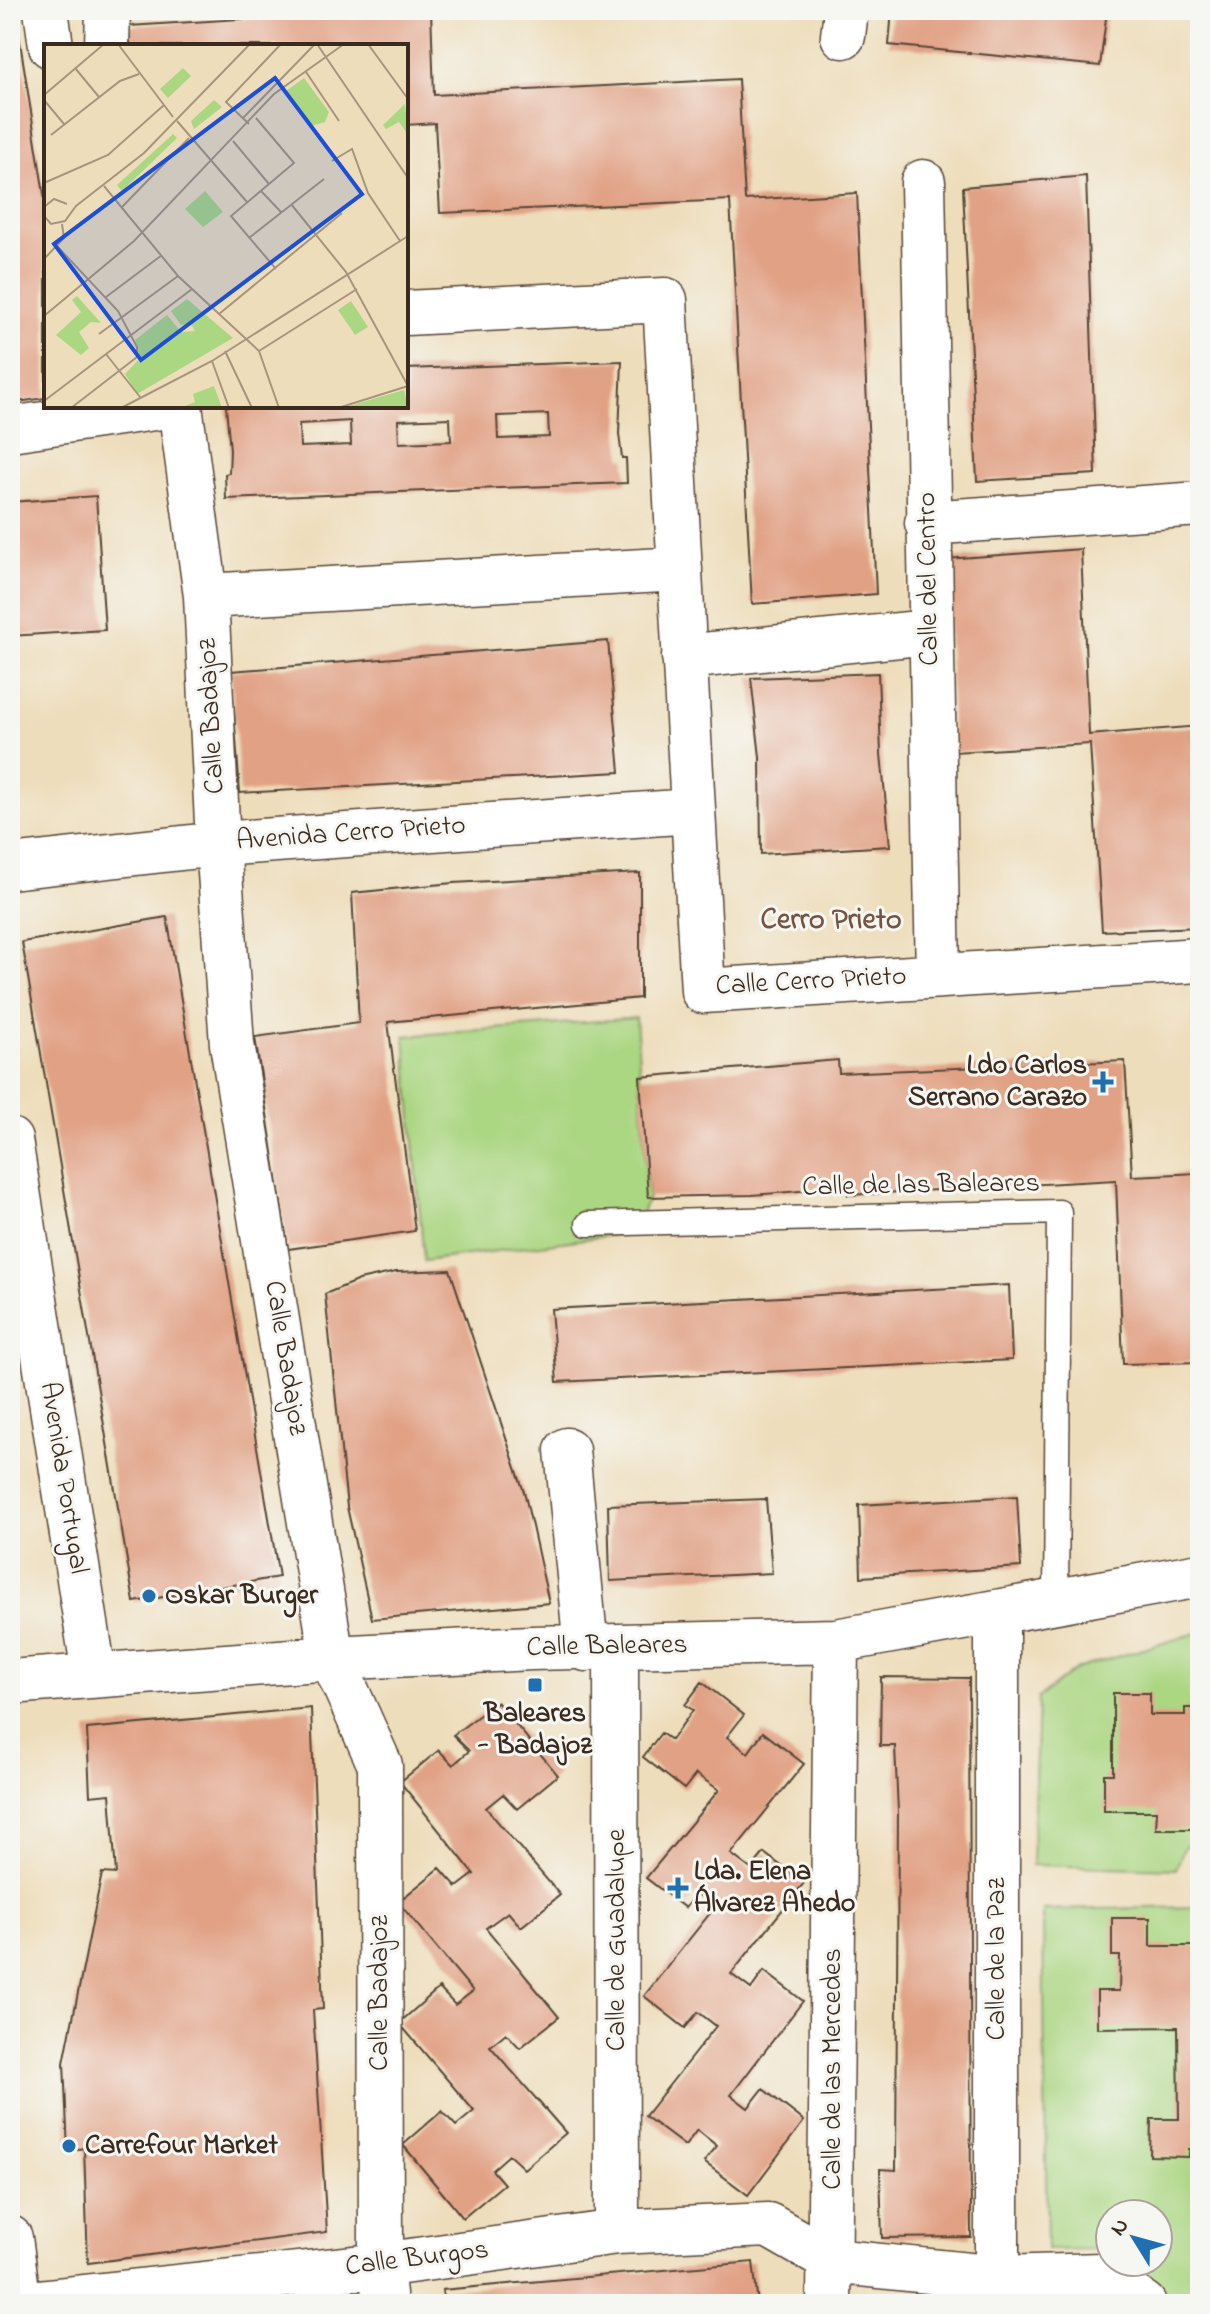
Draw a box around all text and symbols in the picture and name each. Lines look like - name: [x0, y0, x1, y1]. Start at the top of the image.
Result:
- inset map: [44, 44, 408, 408]
- street label: Calle del Centro: [907, 492, 951, 666]
- street label: Calle Badajoz: [187, 637, 237, 795]
- street label: Avenida Cerro Prieto: [235, 806, 467, 862]
- district label: Cerro Prieto: [761, 899, 902, 943]
- street label: Calle Cerro Prieto: [715, 957, 907, 1007]
- place label: Ldo Carlos Serrano Carazo: [908, 1046, 1087, 1119]
- marker: Ldo Carlos Serrano Carazo: [1094, 1073, 1112, 1091]
- street label: Calle de las Baleares: [802, 1163, 1040, 1209]
- street label: Calle Badajoz: [253, 1278, 318, 1439]
- street label: Avenida Portugal: [28, 1379, 98, 1577]
- place label: Oskar Burger: [165, 1576, 319, 1618]
- marker: Oskar Burger: [140, 1587, 158, 1605]
- street label: Calle Baleares: [526, 1625, 688, 1669]
- marker: Baleares - Badajoz: [526, 1676, 544, 1694]
- place label: Baleares - Badajoz: [477, 1694, 593, 1767]
- street label: Calle de Guadalupe: [597, 1828, 638, 2051]
- place label: Lda. Elena Álvarez Ahedo: [694, 1852, 855, 1925]
- street label: Calle de la Paz: [977, 1877, 1018, 2040]
- marker: Lda. Elena Álvarez Ahedo: [669, 1879, 687, 1897]
- street label: Calle Badajoz: [360, 1915, 401, 2071]
- street label: Calle de las Mercedes: [813, 1948, 854, 2190]
- place label: Carrefour Market: [85, 2126, 278, 2167]
- marker: Carrefour Market: [60, 2137, 78, 2155]
- north arrow: [1094, 2198, 1174, 2278]
- text: N: [1103, 2212, 1138, 2243]
- street label: Calle Burgos: [343, 2230, 491, 2288]

